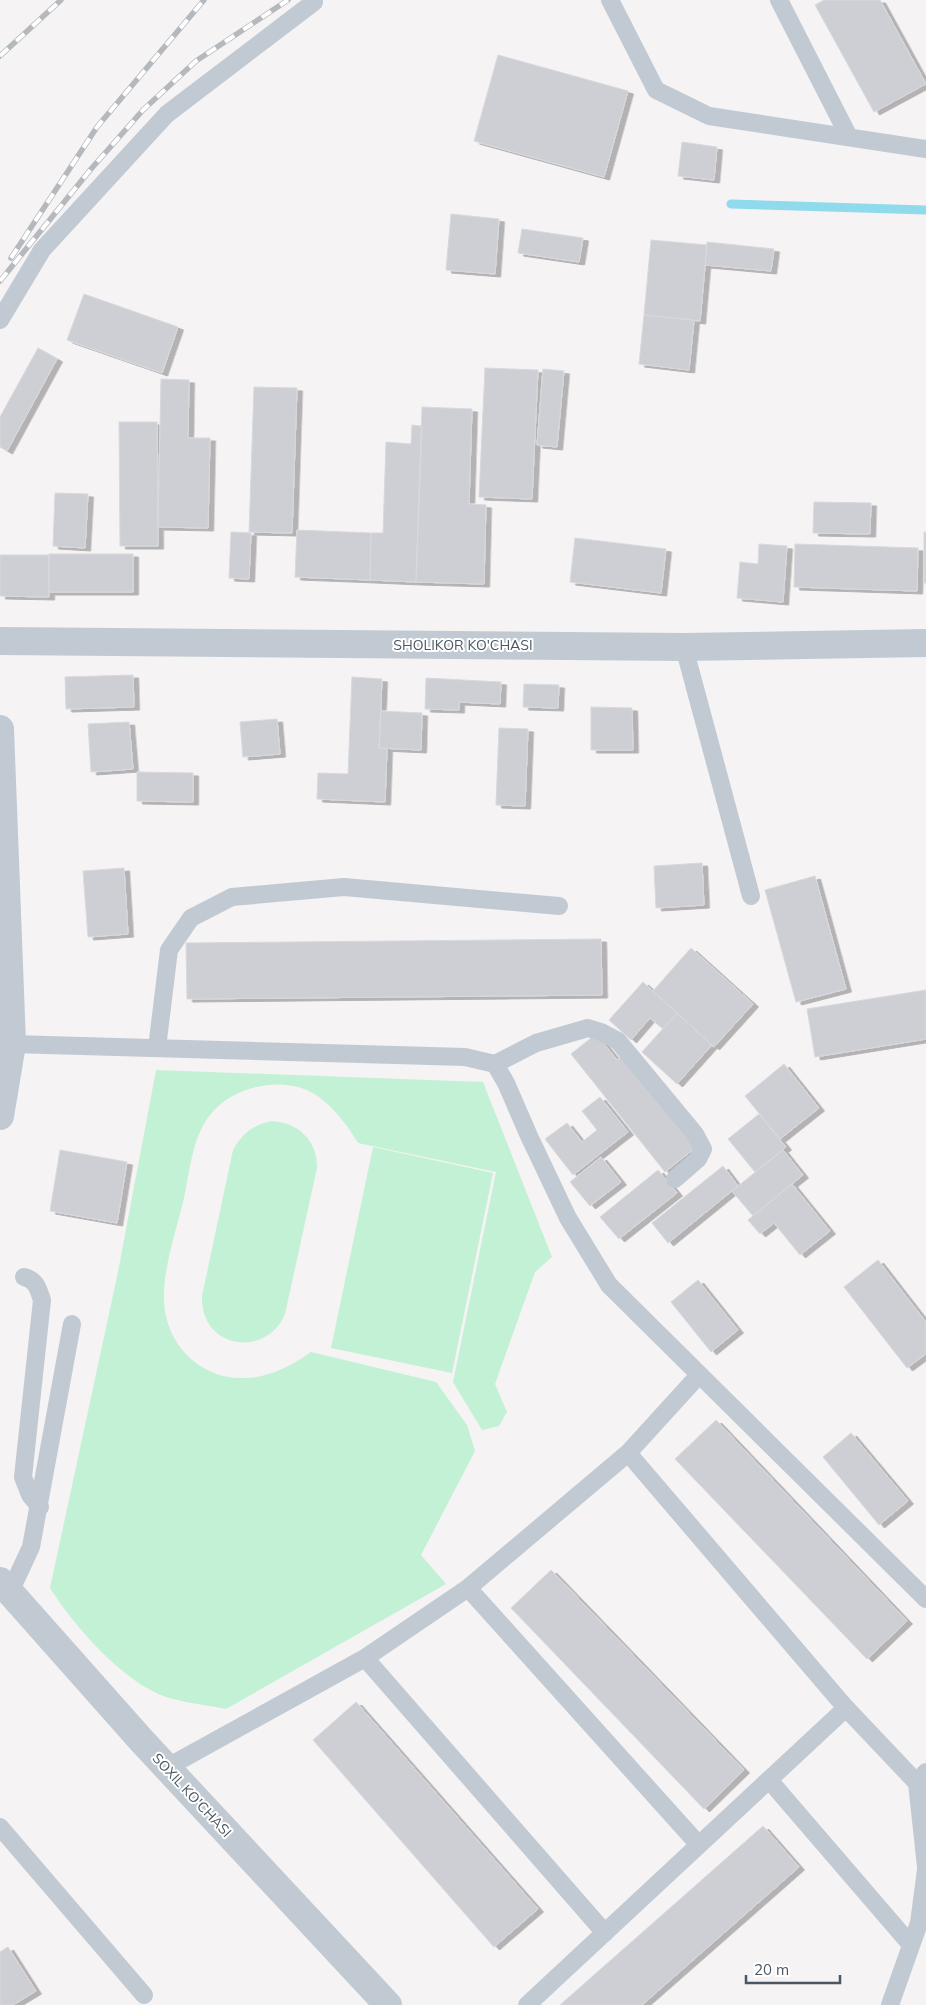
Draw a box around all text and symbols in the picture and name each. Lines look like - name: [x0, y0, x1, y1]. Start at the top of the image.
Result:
- street label: SHOLIKOR KO'CHASI: [393, 636, 533, 654]
- street label: SOXIL KO'CHASI: [148, 1749, 236, 1841]
- scale bar: [746, 1952, 840, 1984]
- text: 20 m: [754, 1960, 789, 1979]

